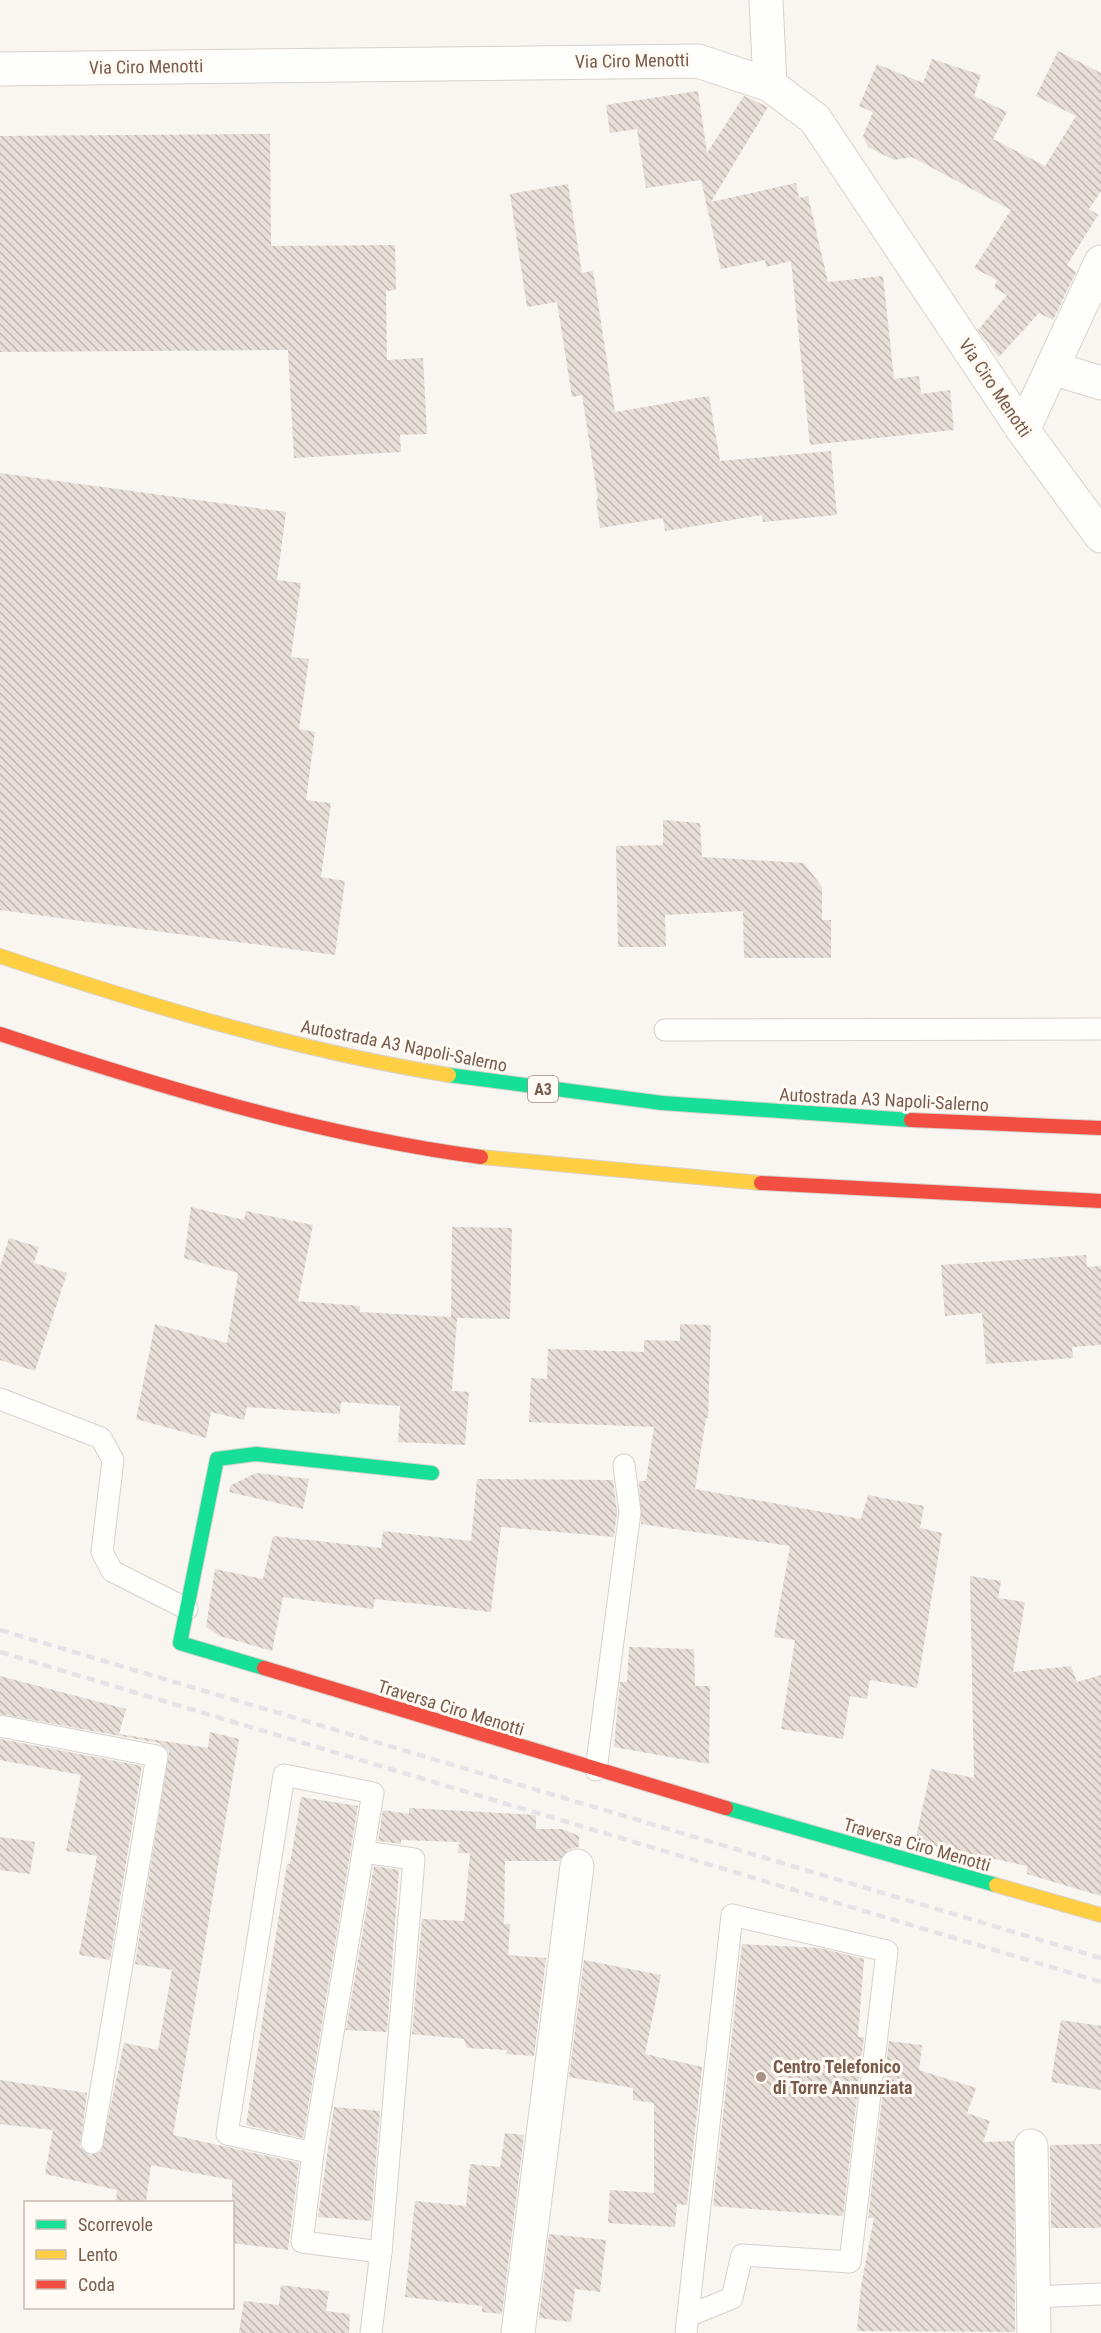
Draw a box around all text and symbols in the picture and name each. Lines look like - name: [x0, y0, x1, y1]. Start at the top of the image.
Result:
- street label: Via Ciro Menotti: [575, 49, 689, 72]
- street label: Via Ciro Menotti: [89, 55, 203, 78]
- street label: Via Ciro Menotti: [955, 334, 1036, 441]
- street label: Autostrada A3 Napoli-Salerno: [299, 1015, 509, 1076]
- road number: A3: [528, 1076, 558, 1102]
- street label: Autostrada A3 Napoli-Salerno: [779, 1084, 989, 1115]
- street label: Traversa Ciro Menotti: [375, 1675, 527, 1740]
- street label: Traversa Ciro Menotti: [841, 1813, 993, 1876]
- place label: Centro Telefonico di Torre Annunziata: [773, 2056, 912, 2098]
- marker: Centro Telefonico di Torre Annunziata: [754, 2070, 768, 2084]
- legend: [24, 2201, 234, 2309]
- text: Scorrevole: [78, 2214, 153, 2235]
- text: Lento: [78, 2244, 118, 2265]
- text: Coda: [78, 2274, 115, 2295]

